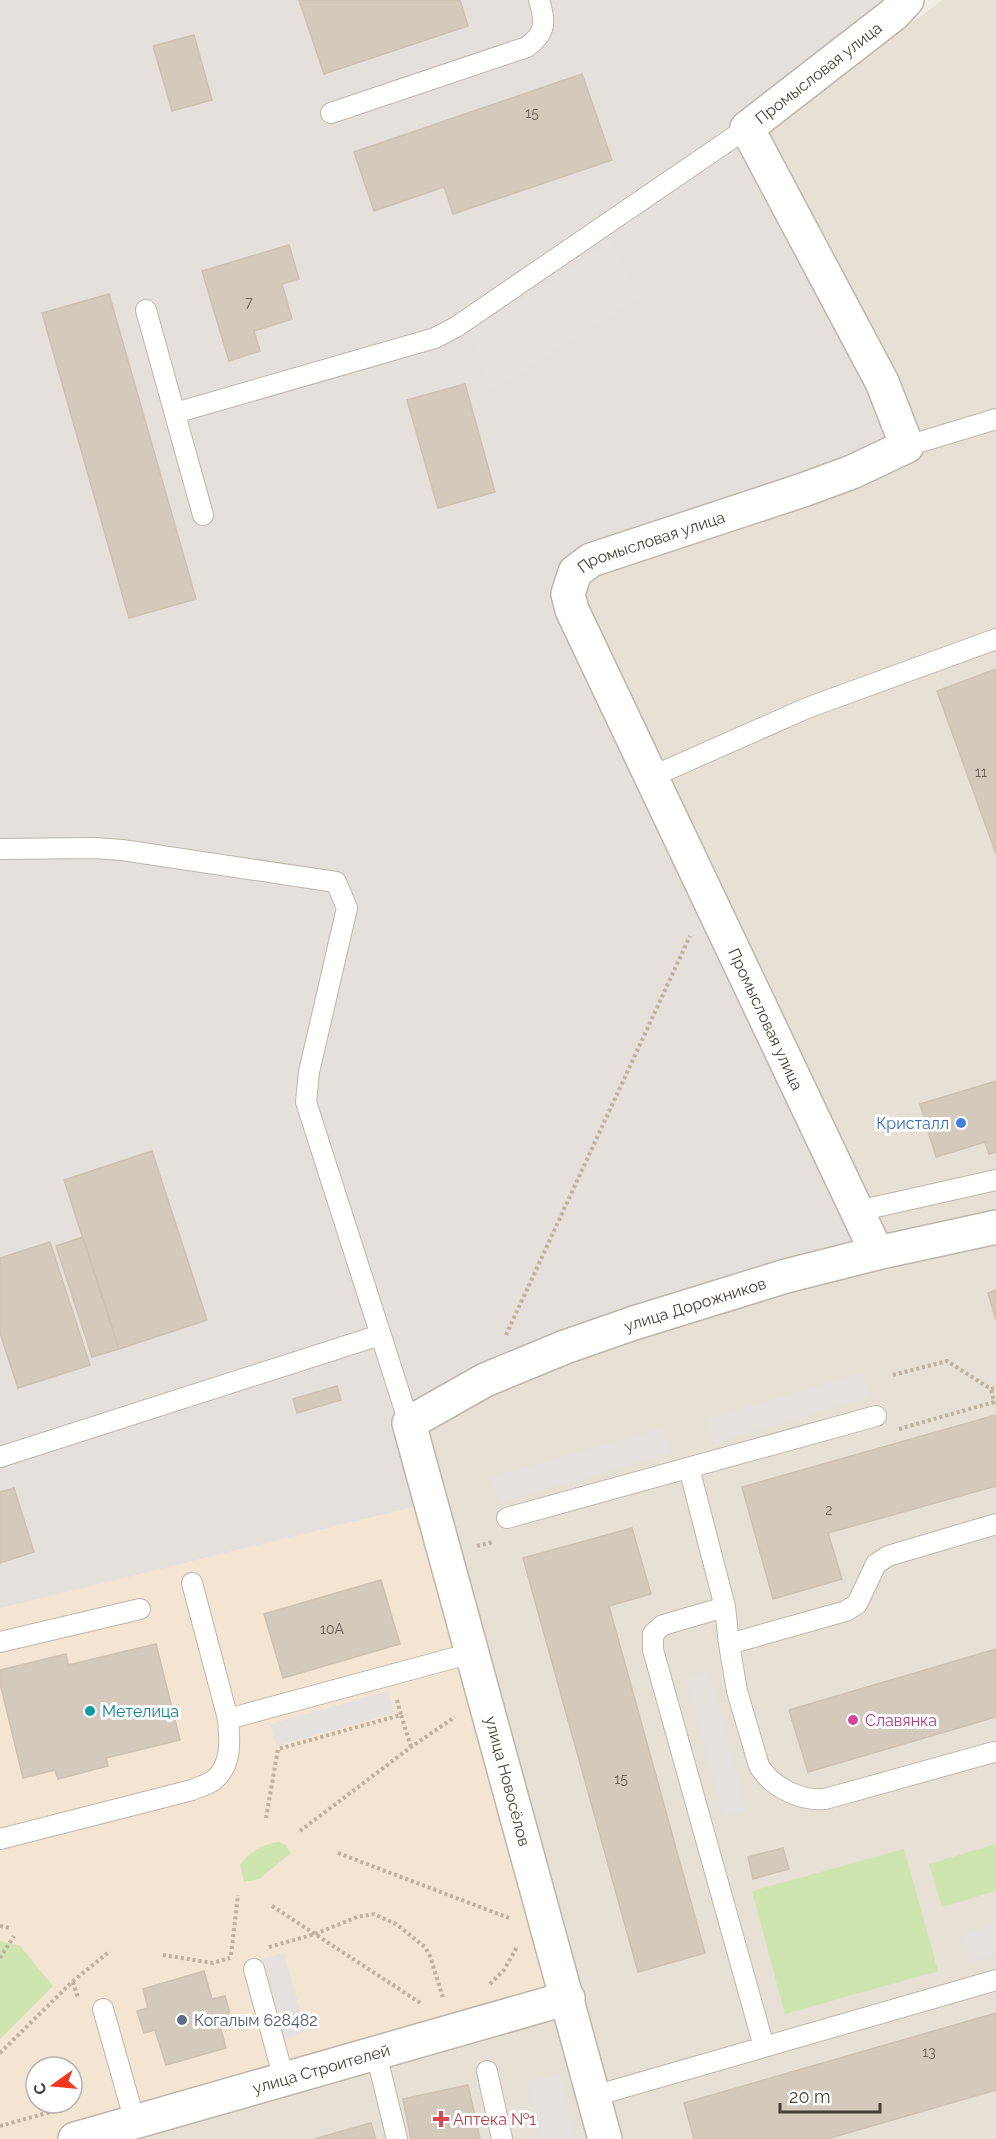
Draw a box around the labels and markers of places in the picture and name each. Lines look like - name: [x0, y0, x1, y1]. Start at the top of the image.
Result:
- place label: Кристалл: [876, 1114, 949, 1133]
- marker: Кристалл: [954, 1116, 968, 1130]
- place label: Метелица: [102, 1702, 179, 1721]
- marker: Метелица: [83, 1704, 97, 1718]
- place label: Славянка: [865, 1711, 937, 1730]
- marker: Славянка: [846, 1713, 860, 1727]
- place label: Когалым 628482: [194, 2011, 318, 2030]
- marker: Когалым 628482: [175, 2013, 189, 2027]
- place label: Аптека №1: [453, 2110, 536, 2129]
- marker: Аптека №1: [434, 2112, 448, 2126]

